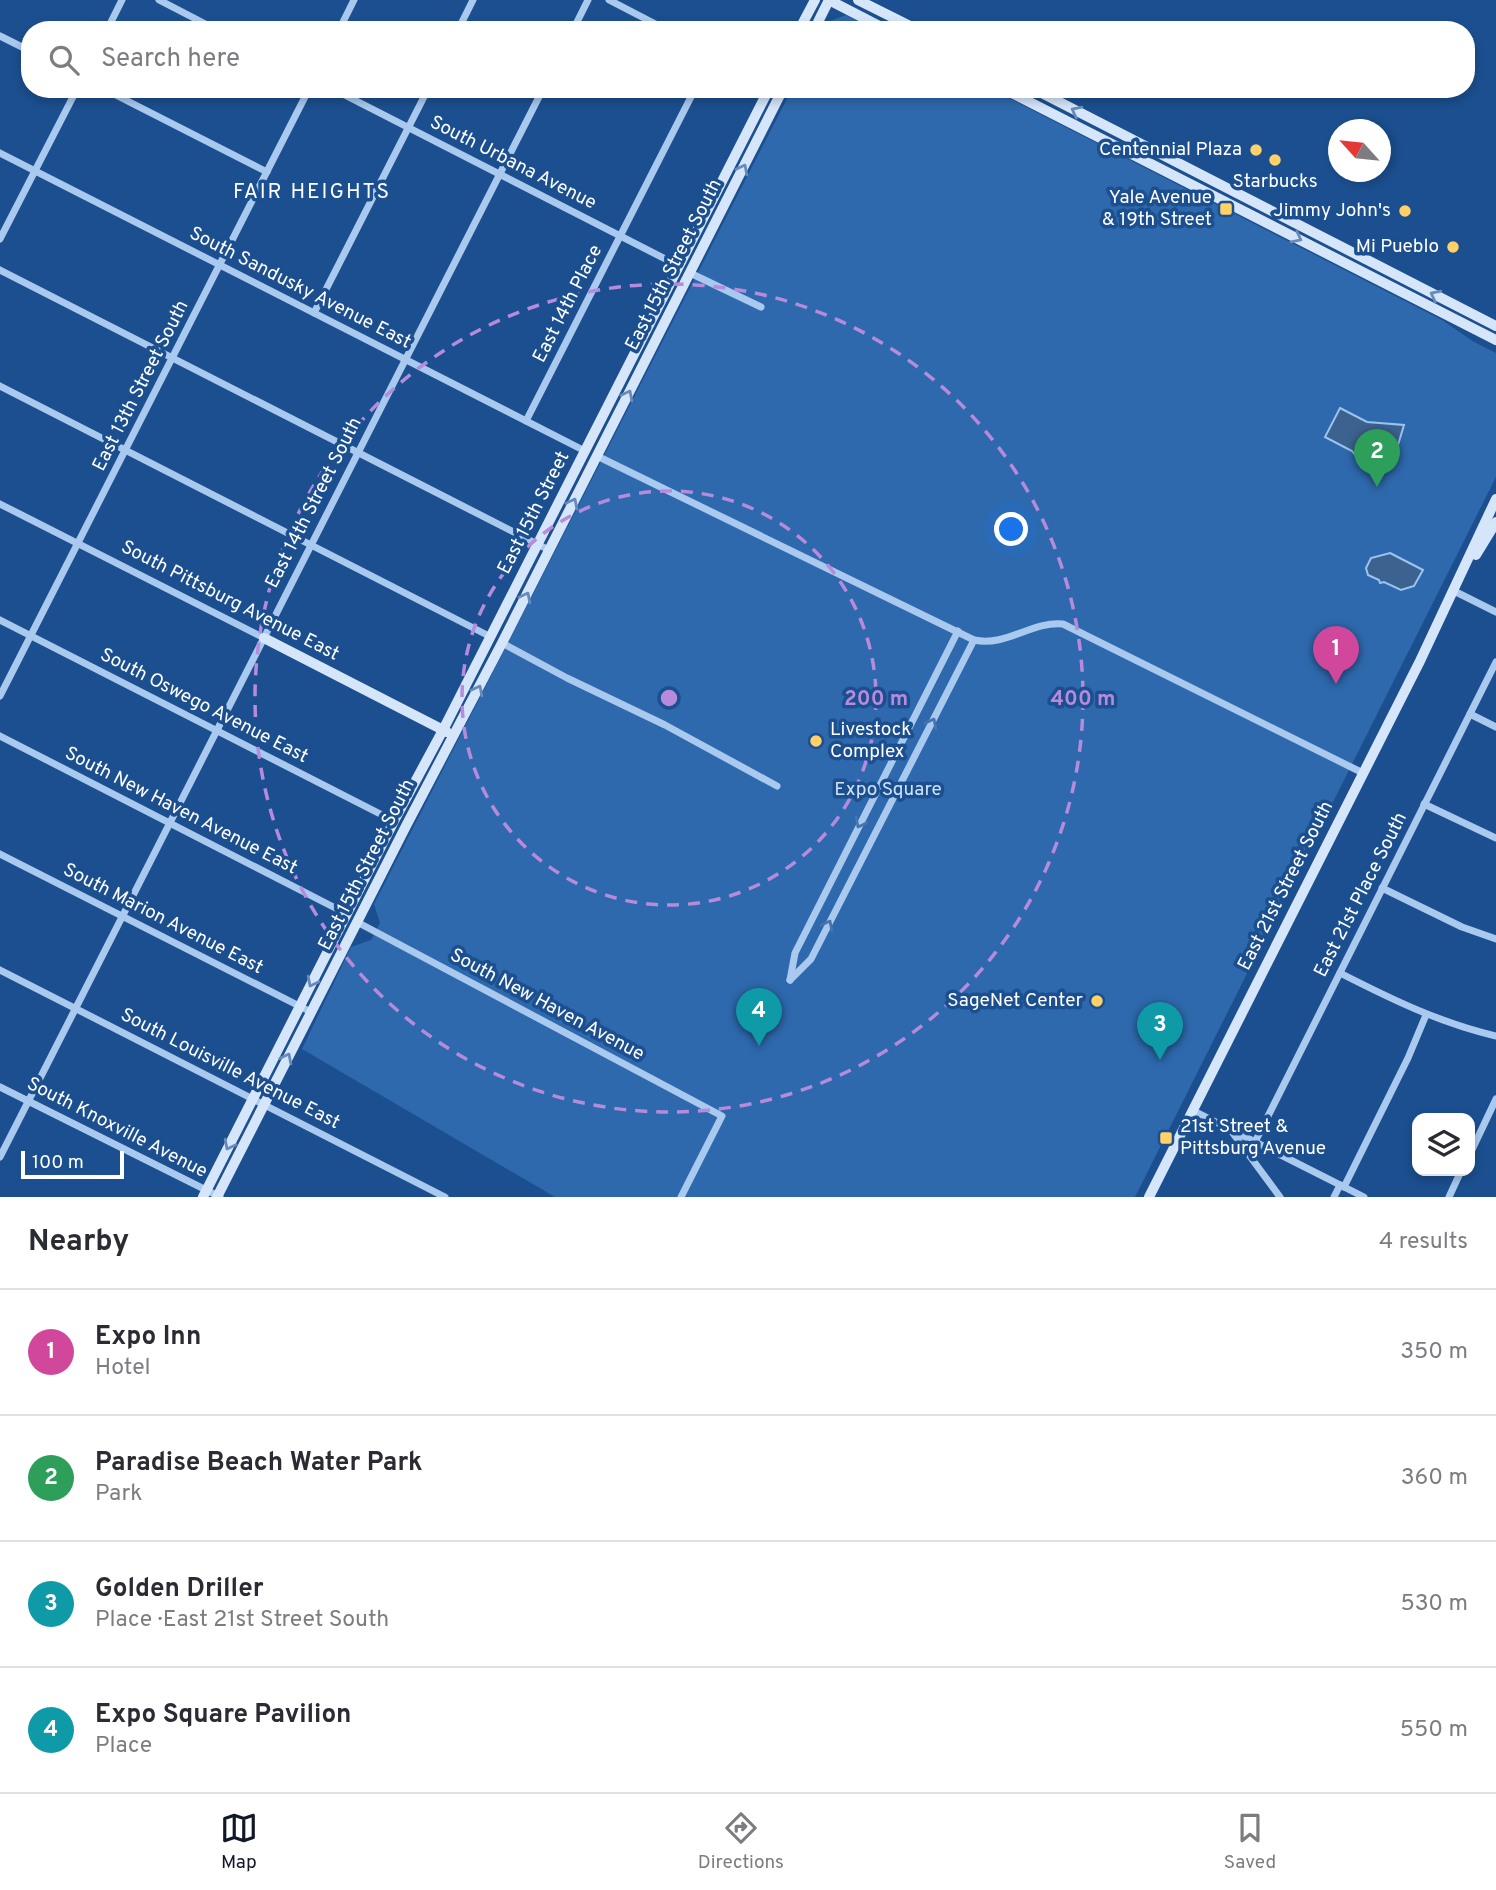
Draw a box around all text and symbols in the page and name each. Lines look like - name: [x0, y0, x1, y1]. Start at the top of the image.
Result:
- search box: [21, 21, 1475, 98]
- icon: search: [45, 41, 83, 79]
- text: Search here: [101, 43, 240, 76]
- one-way arrow: [1071, 105, 1083, 119]
- street label: South Urbana Avenue: [426, 111, 600, 215]
- north arrow: [1328, 119, 1391, 182]
- place label: Centennial Plaza: [1099, 138, 1242, 162]
- marker: Centennial Plaza: [1248, 142, 1264, 158]
- marker: Starbucks: [1267, 152, 1283, 168]
- one-way arrow: [734, 163, 748, 176]
- place label: Starbucks: [1232, 170, 1318, 194]
- street label: East 15th Street South: [620, 175, 728, 355]
- district label: FAIR HEIGHTS: [233, 179, 391, 206]
- place label: Yale Avenue & 19th Street: [1102, 186, 1212, 232]
- place label: Jimmy John's: [1273, 199, 1391, 223]
- marker: Yale Avenue & 19th Street: [1218, 201, 1234, 217]
- marker: Jimmy John's: [1397, 203, 1413, 219]
- street label: South Sandusky Avenue East: [185, 221, 415, 355]
- one-way arrow: [1290, 230, 1302, 244]
- place label: Mi Pueblo: [1356, 235, 1439, 259]
- marker: Mi Pueblo: [1445, 239, 1461, 255]
- street label: East 14th Place: [528, 241, 608, 367]
- one-way arrow: [1430, 289, 1442, 303]
- street label: East 13th Street South: [88, 297, 194, 475]
- one-way arrow: [619, 390, 633, 402]
- street label: East 14th Street South: [260, 413, 368, 593]
- pin: 2: [1354, 429, 1400, 487]
- street label: East 15th Street: [493, 447, 575, 579]
- one-way arrow: [564, 498, 578, 510]
- your location: [994, 512, 1028, 546]
- street label: South Pittsburg Avenue East: [117, 535, 343, 667]
- one-way arrow: [517, 592, 531, 604]
- pin: 1: [1313, 626, 1359, 684]
- street label: South Oswego Avenue East: [96, 643, 312, 769]
- one-way arrow: [470, 684, 484, 697]
- centre of rings: [657, 686, 681, 710]
- text: 200 m: [844, 686, 908, 713]
- text: 400 m: [1051, 686, 1115, 713]
- one-way arrow: [924, 717, 937, 730]
- place label: Livestock Complex: [830, 718, 911, 764]
- marker: Livestock Complex: [808, 733, 824, 749]
- street label: South New Haven Avenue East: [61, 742, 301, 880]
- street label: East 15th Street South: [313, 775, 421, 955]
- park label: Expo Square: [834, 778, 942, 802]
- street label: East 21st Street South: [1233, 797, 1339, 975]
- street label: East 21st Place South: [1309, 809, 1413, 981]
- one-way arrow: [855, 816, 869, 828]
- street label: South Marion Avenue East: [59, 858, 267, 980]
- one-way arrow: [820, 920, 834, 932]
- street label: South New Haven Avenue: [446, 944, 648, 1066]
- one-way arrow: [307, 975, 321, 987]
- pin: 4: [736, 988, 782, 1046]
- place label: SageNet Center: [947, 989, 1084, 1013]
- marker: SageNet Center: [1089, 993, 1105, 1009]
- pin: 3: [1137, 1002, 1183, 1060]
- street label: South Louisville Avenue East: [116, 1003, 344, 1135]
- one-way arrow: [279, 1053, 293, 1065]
- street label: South Knoxville Avenue: [23, 1072, 211, 1184]
- map controls: [1412, 1113, 1475, 1176]
- button: layers: [1412, 1113, 1475, 1176]
- place label: 21st Street & Pittsburg Avenue: [1180, 1115, 1326, 1161]
- marker: 21st Street & Pittsburg Avenue: [1158, 1130, 1174, 1146]
- one-way arrow: [224, 1138, 238, 1150]
- scale bar: [21, 1148, 124, 1180]
- text: 100 m: [32, 1151, 84, 1175]
- text: Nearby: [28, 1224, 129, 1261]
- text: 4 results: [1379, 1228, 1468, 1257]
- text: Expo Inn: [95, 1321, 201, 1354]
- text: 1: [46, 1338, 56, 1367]
- text: 350 m: [1400, 1338, 1468, 1367]
- text: Hotel: [95, 1354, 151, 1383]
- text: Paradise Beach Water Park: [95, 1447, 423, 1480]
- text: 2: [44, 1464, 58, 1493]
- text: 360 m: [1401, 1464, 1468, 1493]
- text: Park: [95, 1480, 142, 1509]
- text: Golden Driller: [95, 1573, 264, 1606]
- text: 3: [44, 1590, 58, 1619]
- text: 530 m: [1400, 1590, 1468, 1619]
- text: Place · East 21st Street South: [95, 1606, 389, 1635]
- text: Expo Square Pavilion: [95, 1699, 351, 1732]
- text: 4: [44, 1716, 58, 1745]
- text: 550 m: [1400, 1716, 1468, 1745]
- text: Place: [95, 1732, 152, 1761]
- tab: Map: [220, 1809, 258, 1875]
- tab: Directions: [698, 1809, 784, 1875]
- tab: Saved: [1224, 1809, 1276, 1875]

